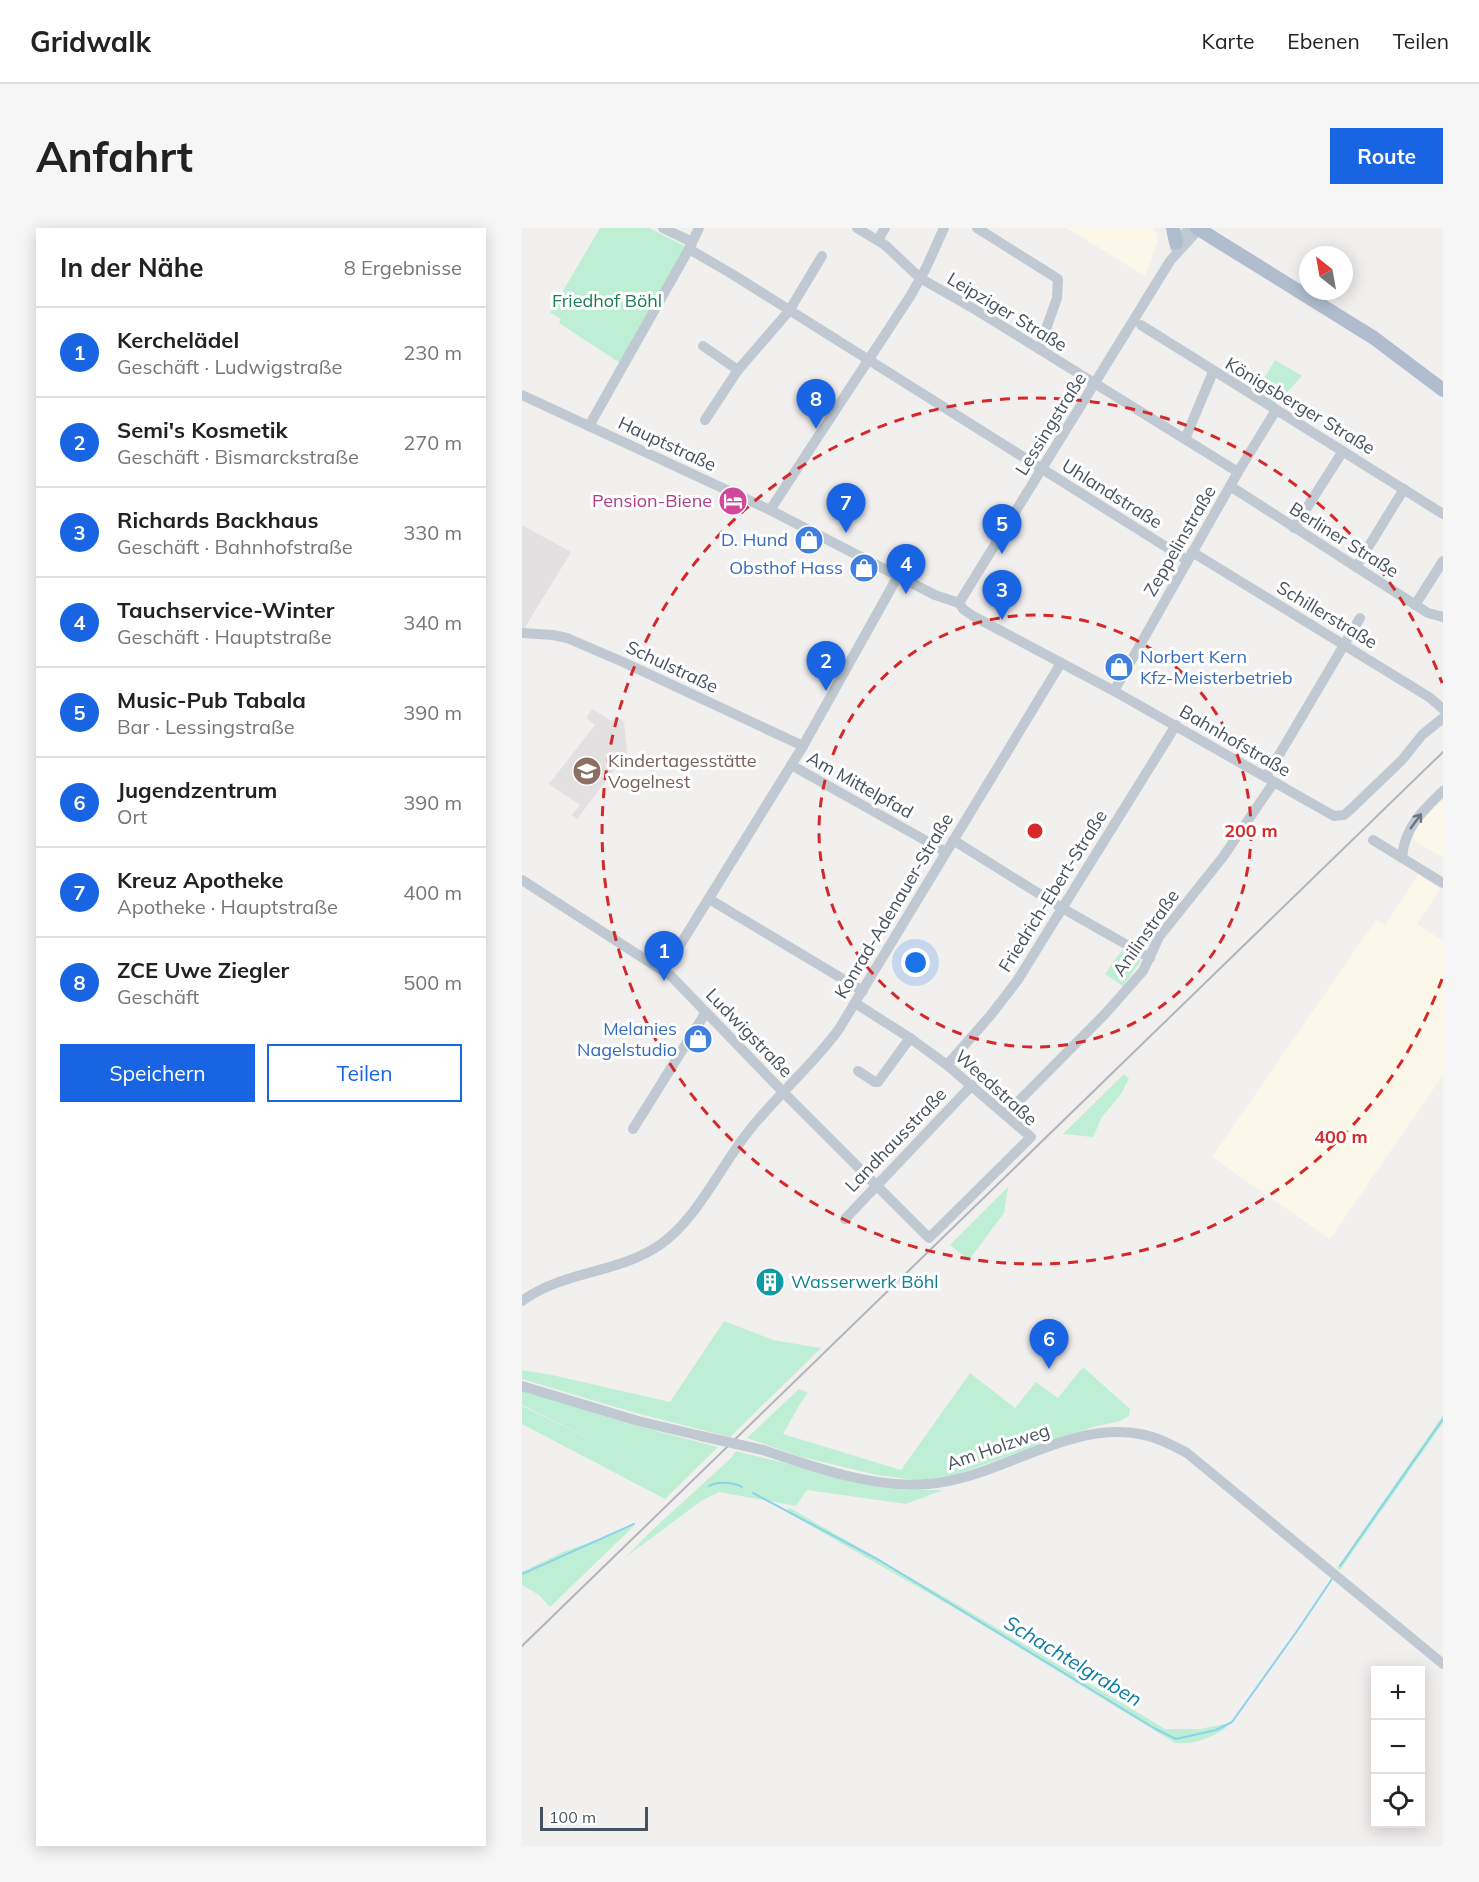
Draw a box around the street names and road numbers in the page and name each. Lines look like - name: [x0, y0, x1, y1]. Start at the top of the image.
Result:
- street label: Leipziger Straße: [943, 267, 1071, 356]
- street label: Königsberger Straße: [1221, 352, 1379, 459]
- street label: Lessingstraße: [1010, 368, 1091, 479]
- street label: Hauptstraße: [615, 411, 720, 476]
- street label: Uhlandstraße: [1058, 454, 1167, 533]
- street label: Zeppelinstraße: [1139, 481, 1221, 600]
- street label: Berliner Straße: [1285, 497, 1403, 582]
- street label: Schillerstraße: [1273, 576, 1382, 654]
- street label: Schulstraße: [623, 635, 722, 698]
- street label: Bahnhofstraße: [1176, 699, 1295, 782]
- street label: Am Mittelpfad: [803, 746, 917, 823]
- street label: Friedrich-Ebert-Straße: [993, 805, 1112, 976]
- street label: Konrad-Adenauer-Straße: [829, 809, 958, 1003]
- street label: Anilinstraße: [1107, 885, 1184, 981]
- street label: Ludwigstraße: [701, 983, 798, 1082]
- street label: Weedstraße: [950, 1045, 1042, 1131]
- street label: Landhausstraße: [840, 1083, 951, 1197]
- street label: Am Holzweg: [943, 1418, 1052, 1475]

